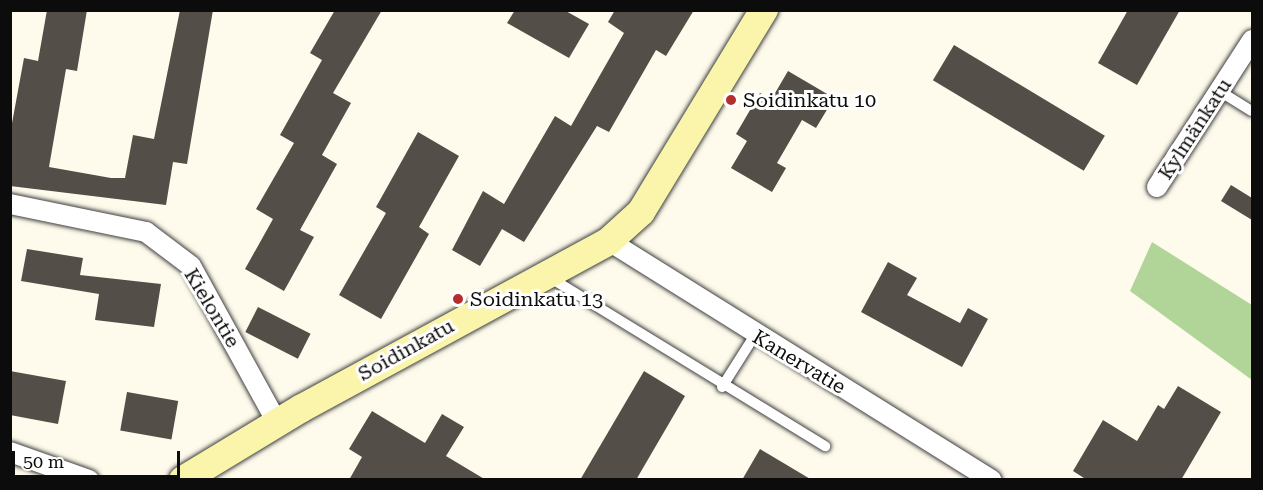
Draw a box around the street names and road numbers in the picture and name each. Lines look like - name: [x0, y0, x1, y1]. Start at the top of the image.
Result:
- street label: Kylmänkatu: [1153, 74, 1237, 184]
- street label: Kielontie: [179, 264, 245, 352]
- street label: Soidinkatu: [354, 314, 458, 386]
- street label: Kanervatie: [748, 325, 850, 399]

